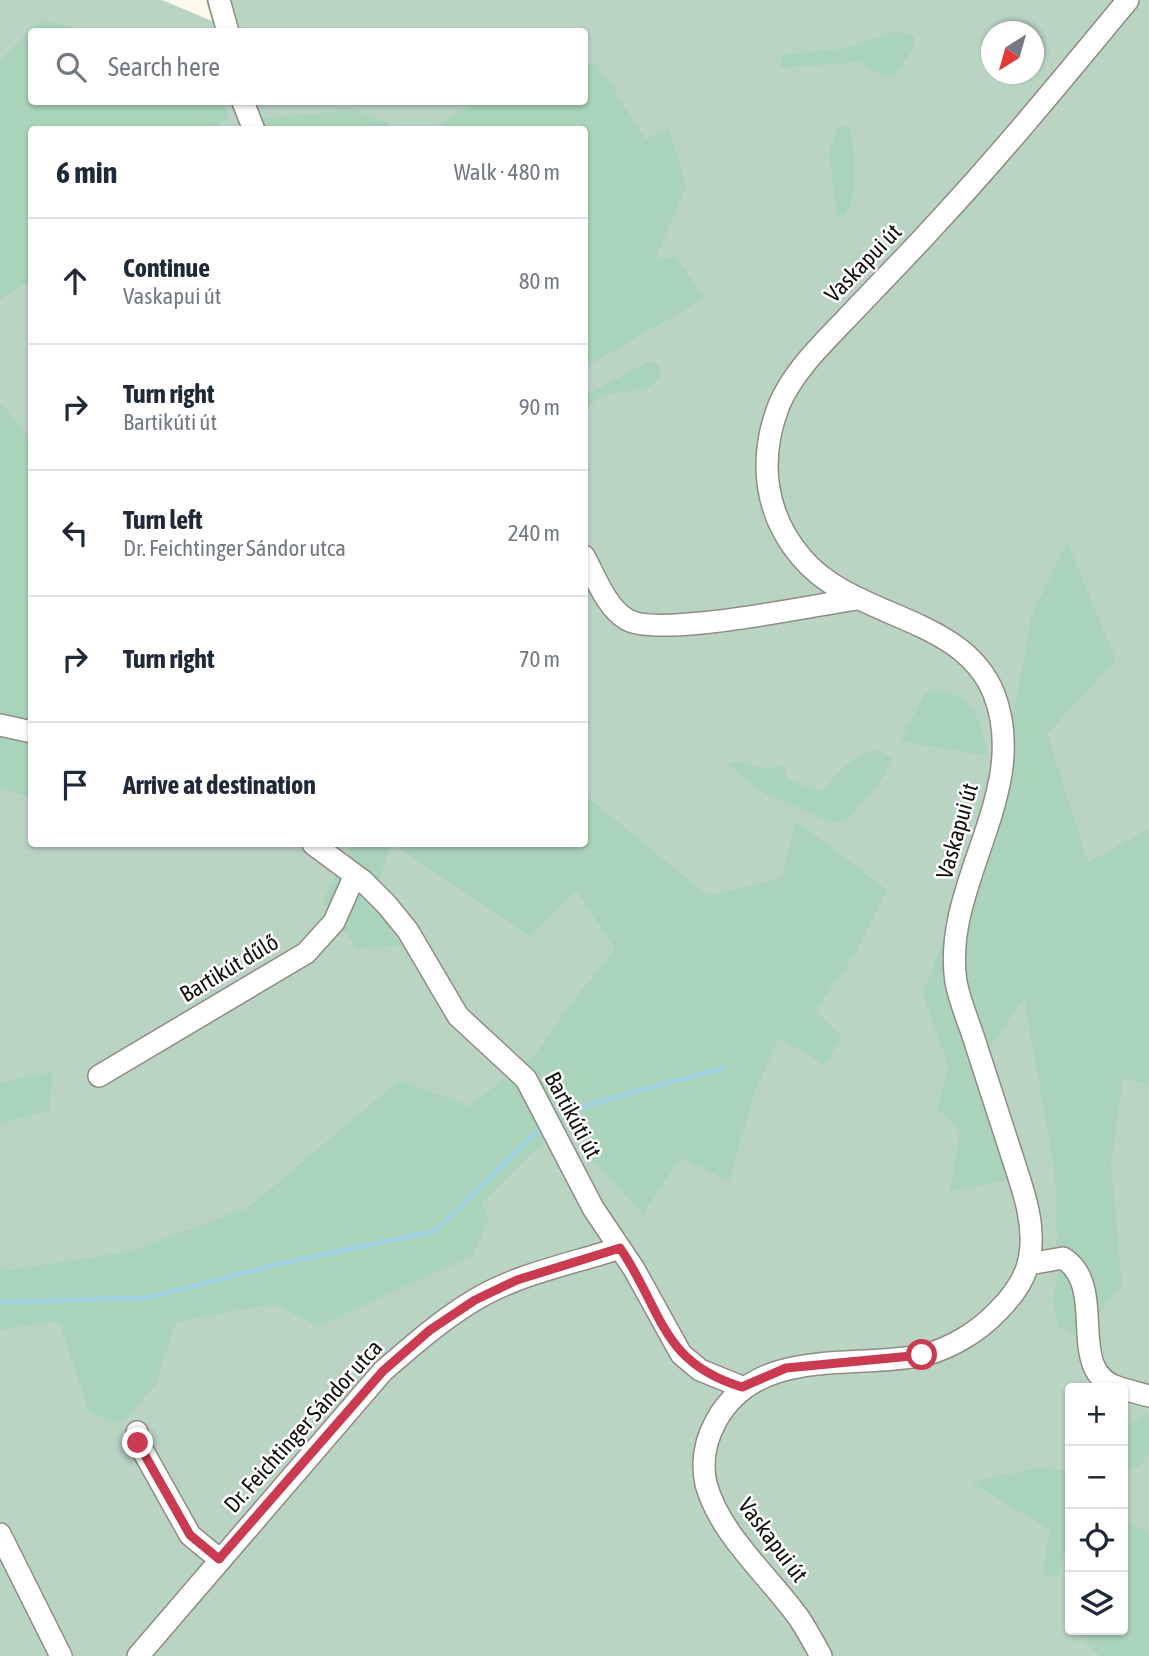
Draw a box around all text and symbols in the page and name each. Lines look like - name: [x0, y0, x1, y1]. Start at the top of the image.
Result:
- north arrow: [981, 21, 1044, 84]
- search box: [28, 28, 588, 105]
- icon: search: [52, 48, 90, 86]
- text: Search here: [108, 52, 220, 82]
- text: 6 min: [56, 155, 117, 189]
- text: Walk · 480 m: [454, 159, 560, 185]
- street label: Vaskapui út: [819, 219, 907, 307]
- text: Continue: [123, 253, 210, 283]
- icon: ahead: [56, 262, 94, 300]
- text: 80 m: [519, 268, 560, 294]
- text: Vaskapui út: [123, 283, 221, 309]
- text: Turn right: [123, 379, 214, 409]
- icon: right: [56, 388, 94, 426]
- text: 90 m: [519, 394, 560, 420]
- text: Bartikúti út: [123, 409, 217, 435]
- text: Turn left: [123, 505, 203, 535]
- icon: left: [56, 514, 94, 552]
- text: 240 m: [508, 520, 560, 546]
- text: Dr. Feichtinger Sándor utca: [123, 535, 346, 561]
- icon: right: [56, 640, 94, 678]
- text: Turn right: [123, 644, 214, 674]
- text: 70 m: [519, 646, 560, 672]
- icon: arrive: [56, 766, 94, 804]
- text: Arrive at destination: [123, 770, 316, 800]
- street label: Vaskapui út: [931, 780, 983, 882]
- street label: Bartikút dűlő: [175, 929, 283, 1007]
- street label: Bartikúti út: [539, 1067, 607, 1163]
- street label: Dr. Feichtinger Sándor utca: [219, 1334, 387, 1518]
- route start: [906, 1339, 937, 1370]
- map controls: [1065, 1383, 1128, 1635]
- button: +: [1065, 1383, 1128, 1446]
- route end: [122, 1427, 153, 1458]
- button: −: [1065, 1446, 1128, 1509]
- street label: Vaskapui út: [733, 1493, 813, 1587]
- button: locate: [1065, 1509, 1128, 1572]
- button: layers: [1065, 1572, 1128, 1635]

